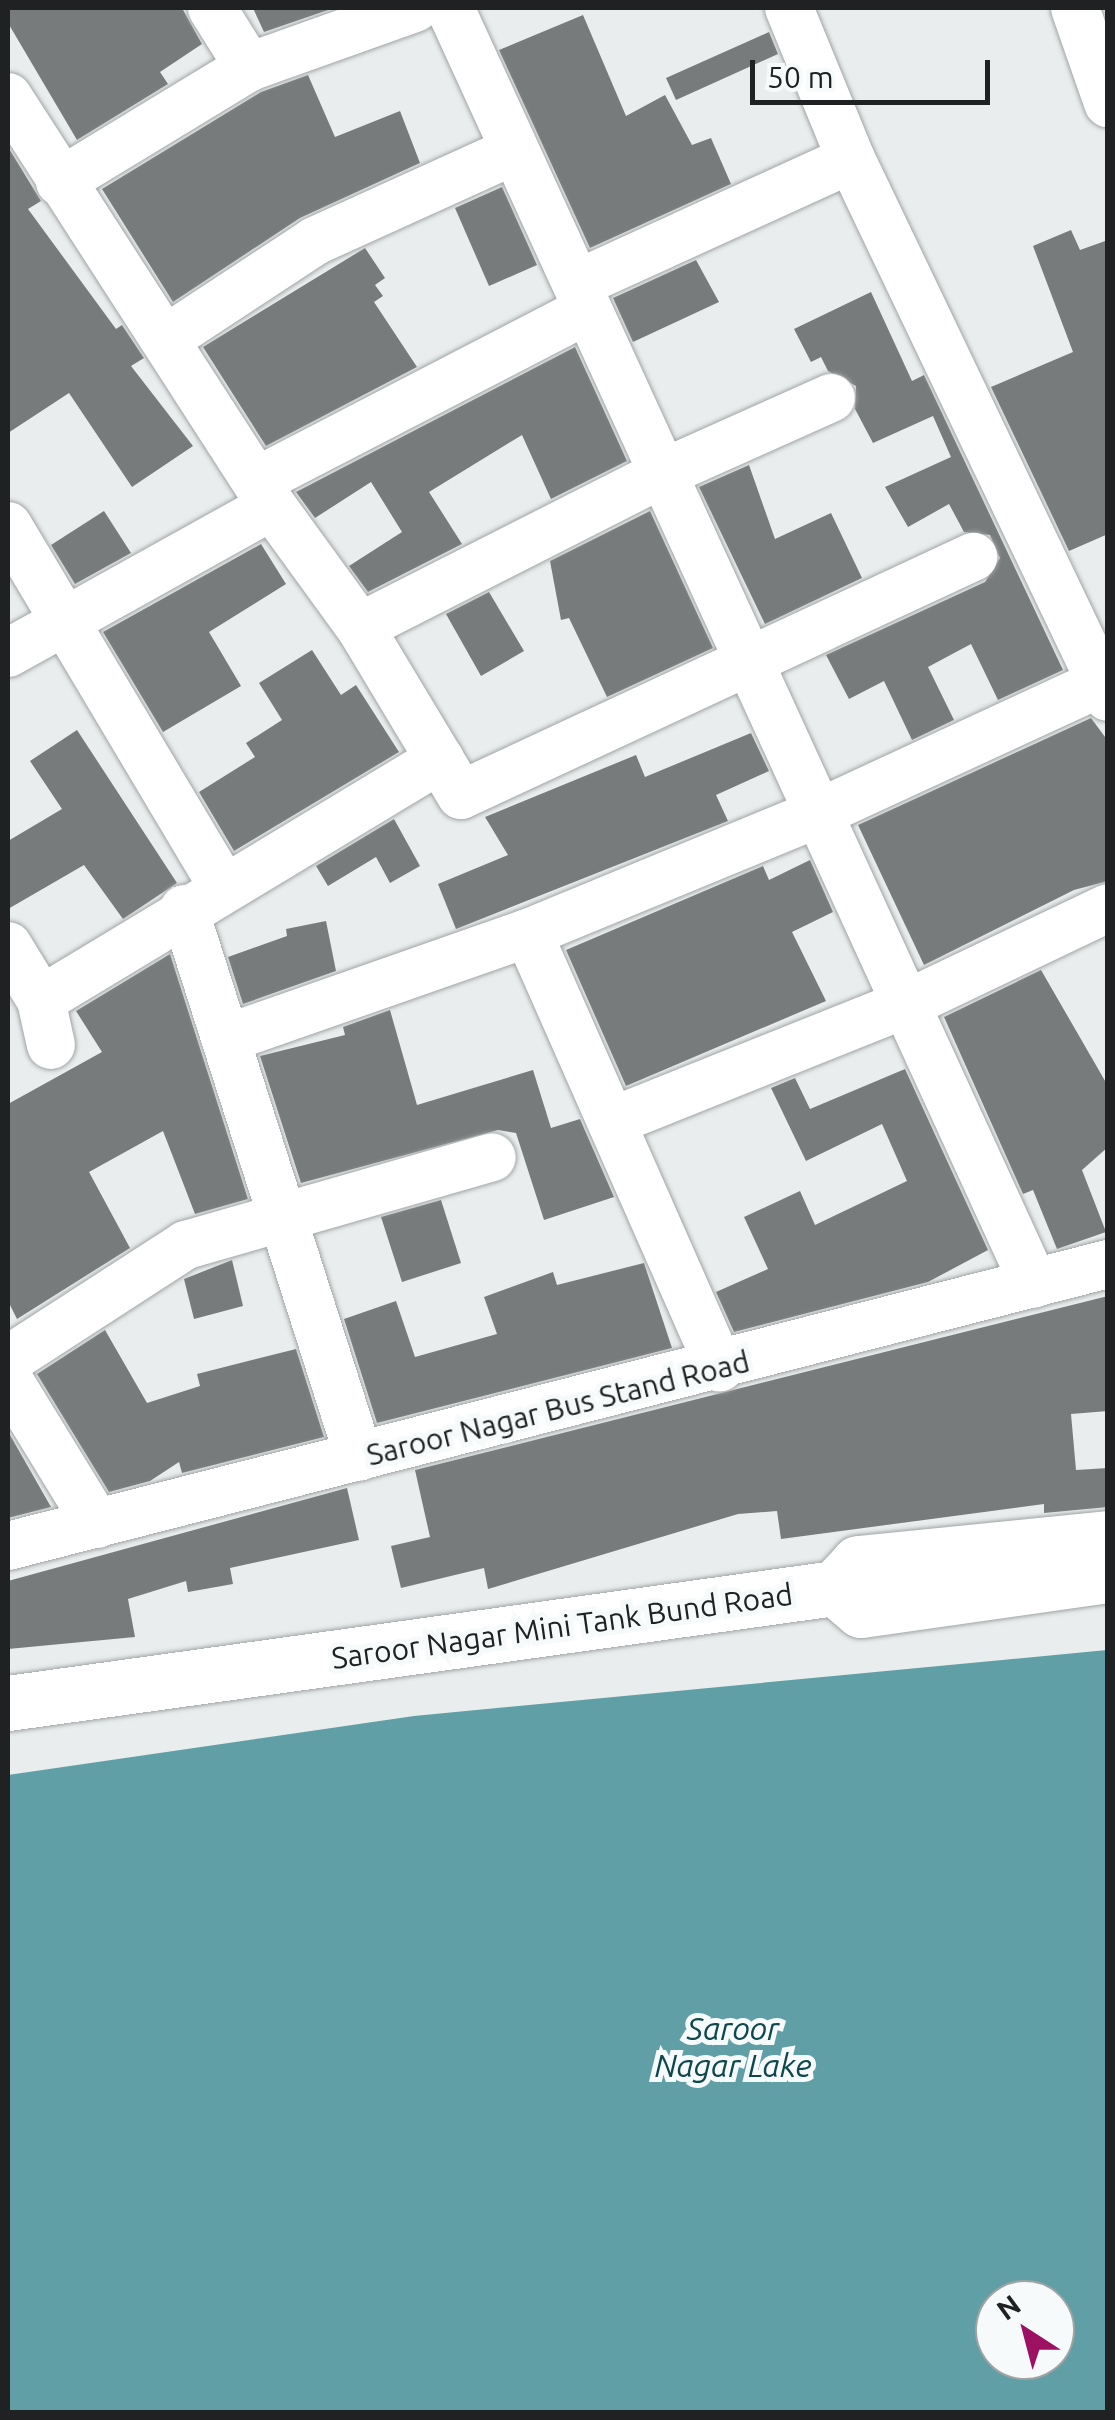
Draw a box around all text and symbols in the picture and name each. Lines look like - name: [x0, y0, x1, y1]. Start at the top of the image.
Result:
- scale bar: [755, 40, 995, 102]
- text: 50 m: [767, 60, 834, 94]
- street label: Saroor Nagar Bus Stand Road: [363, 1343, 753, 1473]
- street label: Saroor Nagar Mini Tank Bund Road: [329, 1576, 795, 1676]
- water label: Saroor Nagar Lake: [654, 2010, 812, 2085]
- north arrow: [975, 2280, 1075, 2380]
- text: N: [991, 2288, 1026, 2326]

